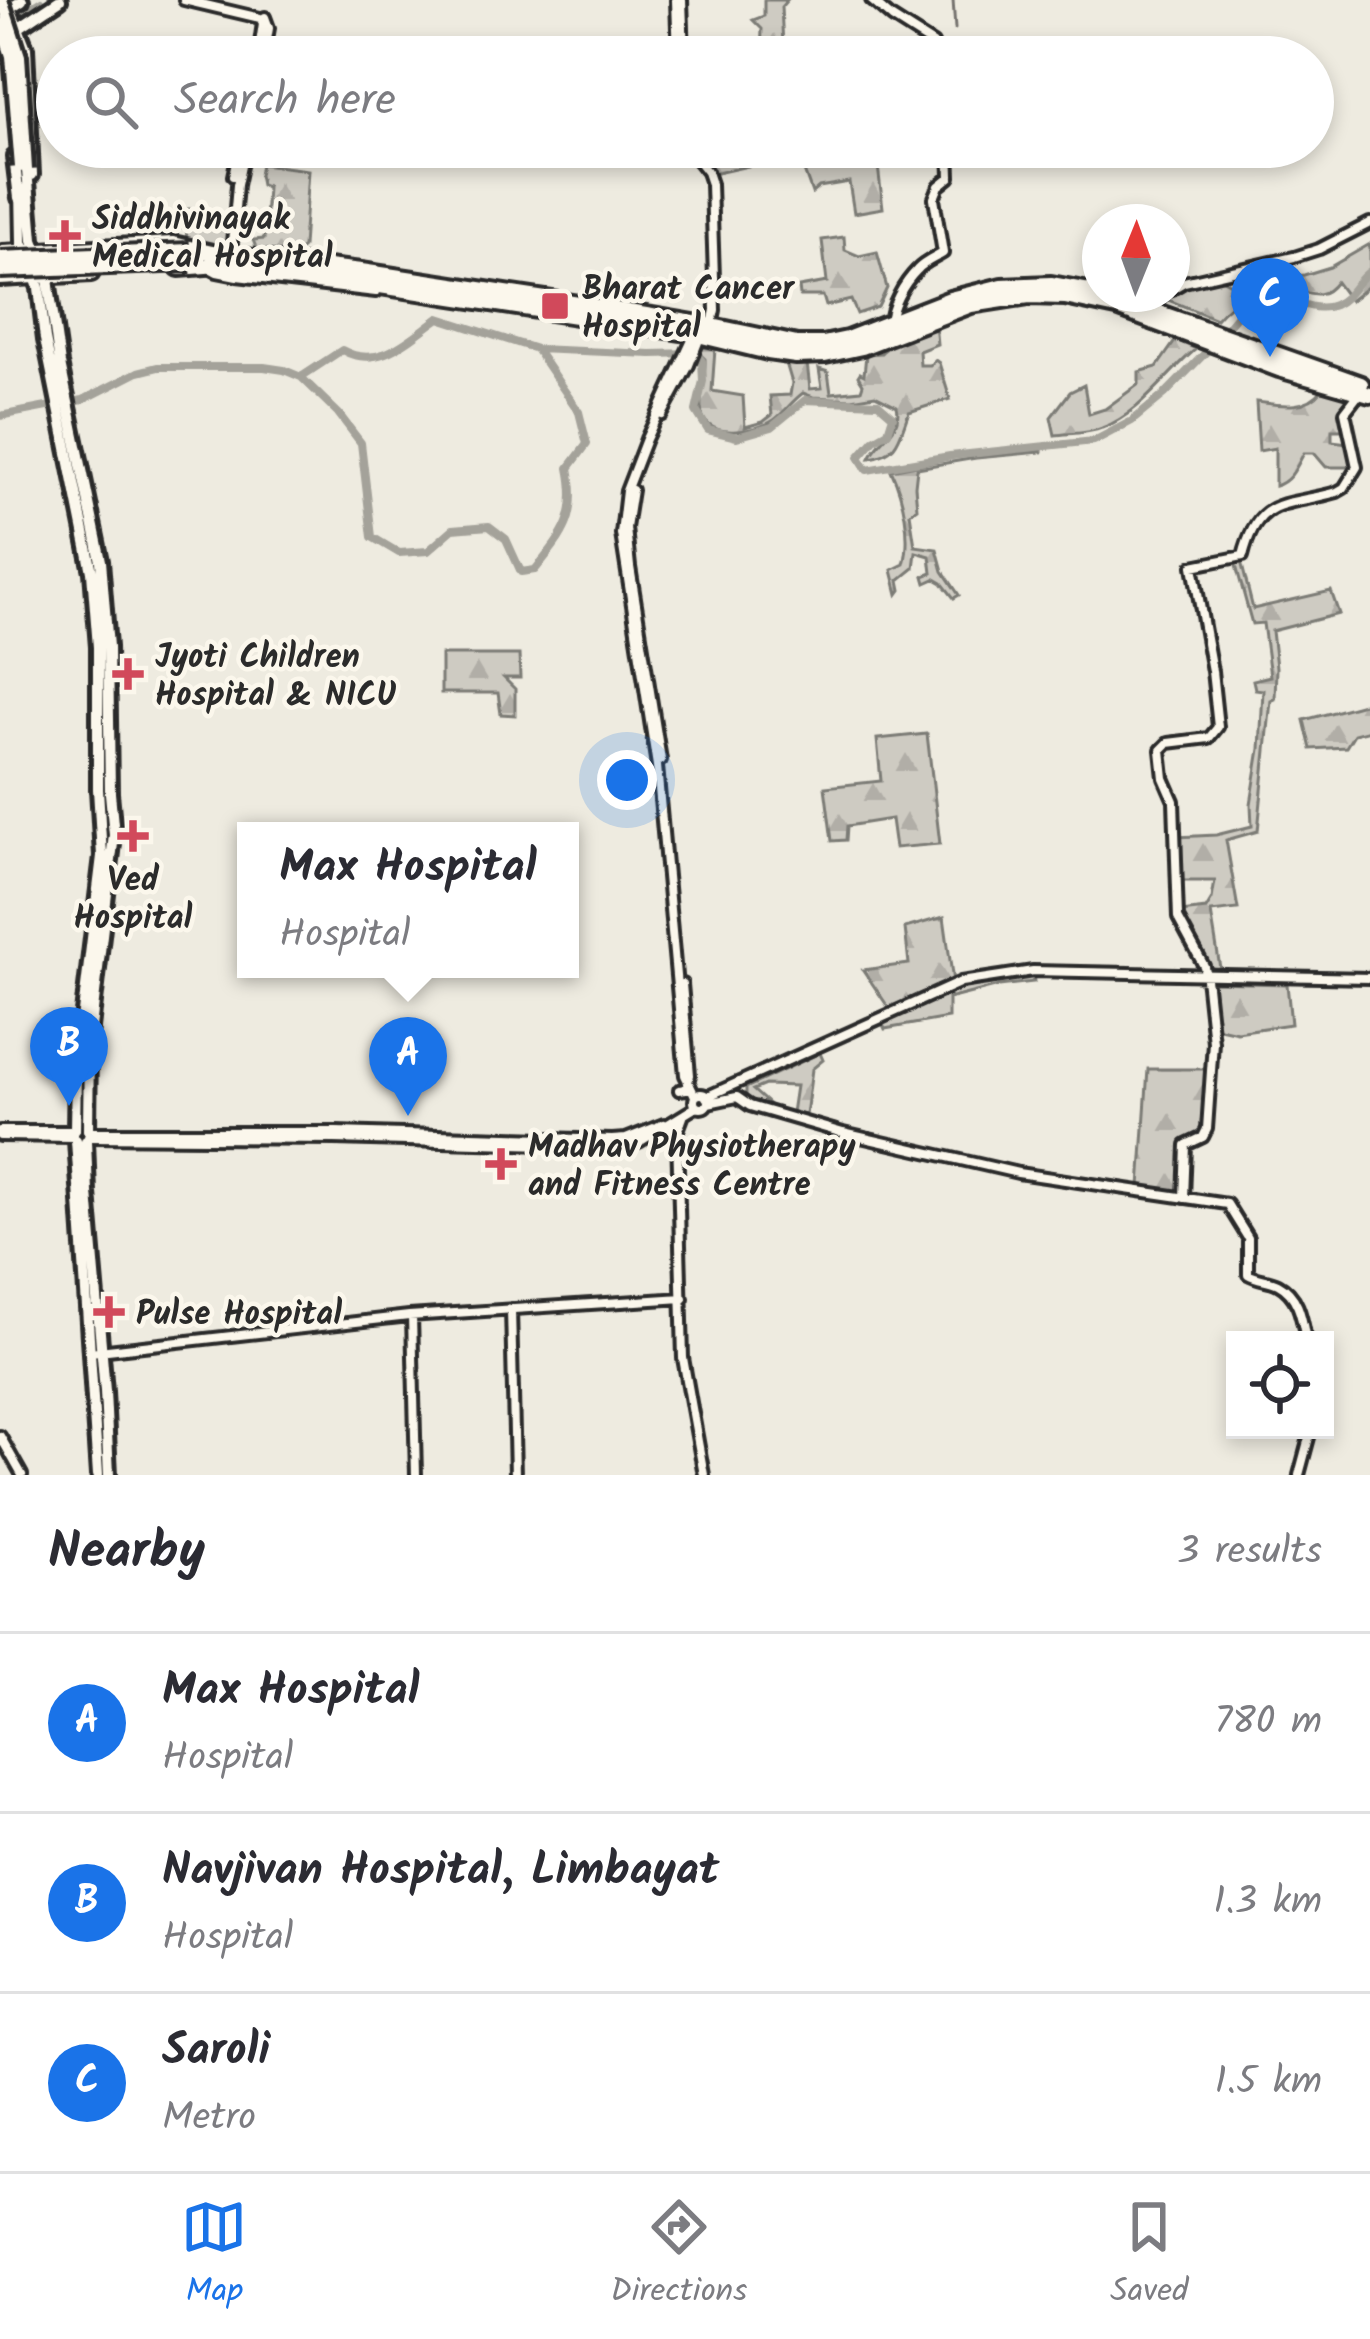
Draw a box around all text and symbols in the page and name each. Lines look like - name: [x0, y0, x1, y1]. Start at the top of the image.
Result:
- search box: [36, 36, 1334, 168]
- text: Search here: [174, 66, 396, 138]
- icon: search: [78, 69, 144, 135]
- place label: Siddhivinayak Medical Hospital: [92, 194, 333, 285]
- north arrow: [1082, 204, 1190, 312]
- marker: Siddhivinayak Medical Hospital: [49, 220, 81, 252]
- pin: C: [1231, 258, 1309, 357]
- place label: Bharat Cancer Hospital: [582, 264, 796, 355]
- marker: Bharat Cancer Hospital: [539, 290, 571, 322]
- place label: Jyoti Children Hospital & NICU: [155, 632, 396, 723]
- marker: Jyoti Children Hospital & NICU: [112, 658, 144, 690]
- your location: [597, 750, 657, 810]
- marker: Ved Hospital: [117, 820, 149, 852]
- popup: [237, 822, 579, 978]
- text: Max Hospital: [279, 833, 537, 905]
- place label: Ved Hospital: [74, 855, 193, 946]
- text: Hospital: [279, 905, 410, 967]
- pin: B: [30, 1007, 108, 1106]
- pin: A: [369, 1017, 447, 1116]
- place label: Madhav Physiotherapy and Fitness Centre: [528, 1122, 856, 1213]
- marker: Madhav Physiotherapy and Fitness Centre: [485, 1148, 517, 1180]
- place label: Pulse Hospital: [136, 1289, 342, 1342]
- marker: Pulse Hospital: [93, 1296, 125, 1328]
- map controls: [1226, 1331, 1334, 1439]
- button: locate: [1226, 1331, 1334, 1439]
- text: Nearby: [48, 1513, 205, 1594]
- text: 3 results: [1177, 1522, 1322, 1584]
- text: Max Hospital: [162, 1656, 420, 1728]
- text: A: [75, 1692, 99, 1754]
- text: 780 m: [1214, 1692, 1322, 1754]
- text: Hospital: [162, 1728, 293, 1790]
- text: Navjivan Hospital, Limbayat: [162, 1836, 719, 1908]
- text: B: [75, 1872, 99, 1934]
- text: 1.3 km: [1213, 1872, 1322, 1934]
- text: Hospital: [162, 1908, 293, 1970]
- text: Saroli: [162, 2016, 270, 2088]
- text: C: [75, 2052, 99, 2114]
- text: 1.5 km: [1215, 2052, 1322, 2114]
- text: Metro: [162, 2088, 256, 2150]
- tab: Map: [181, 2194, 247, 2319]
- tab: Directions: [610, 2194, 747, 2319]
- tab: Saved: [1110, 2194, 1189, 2319]

